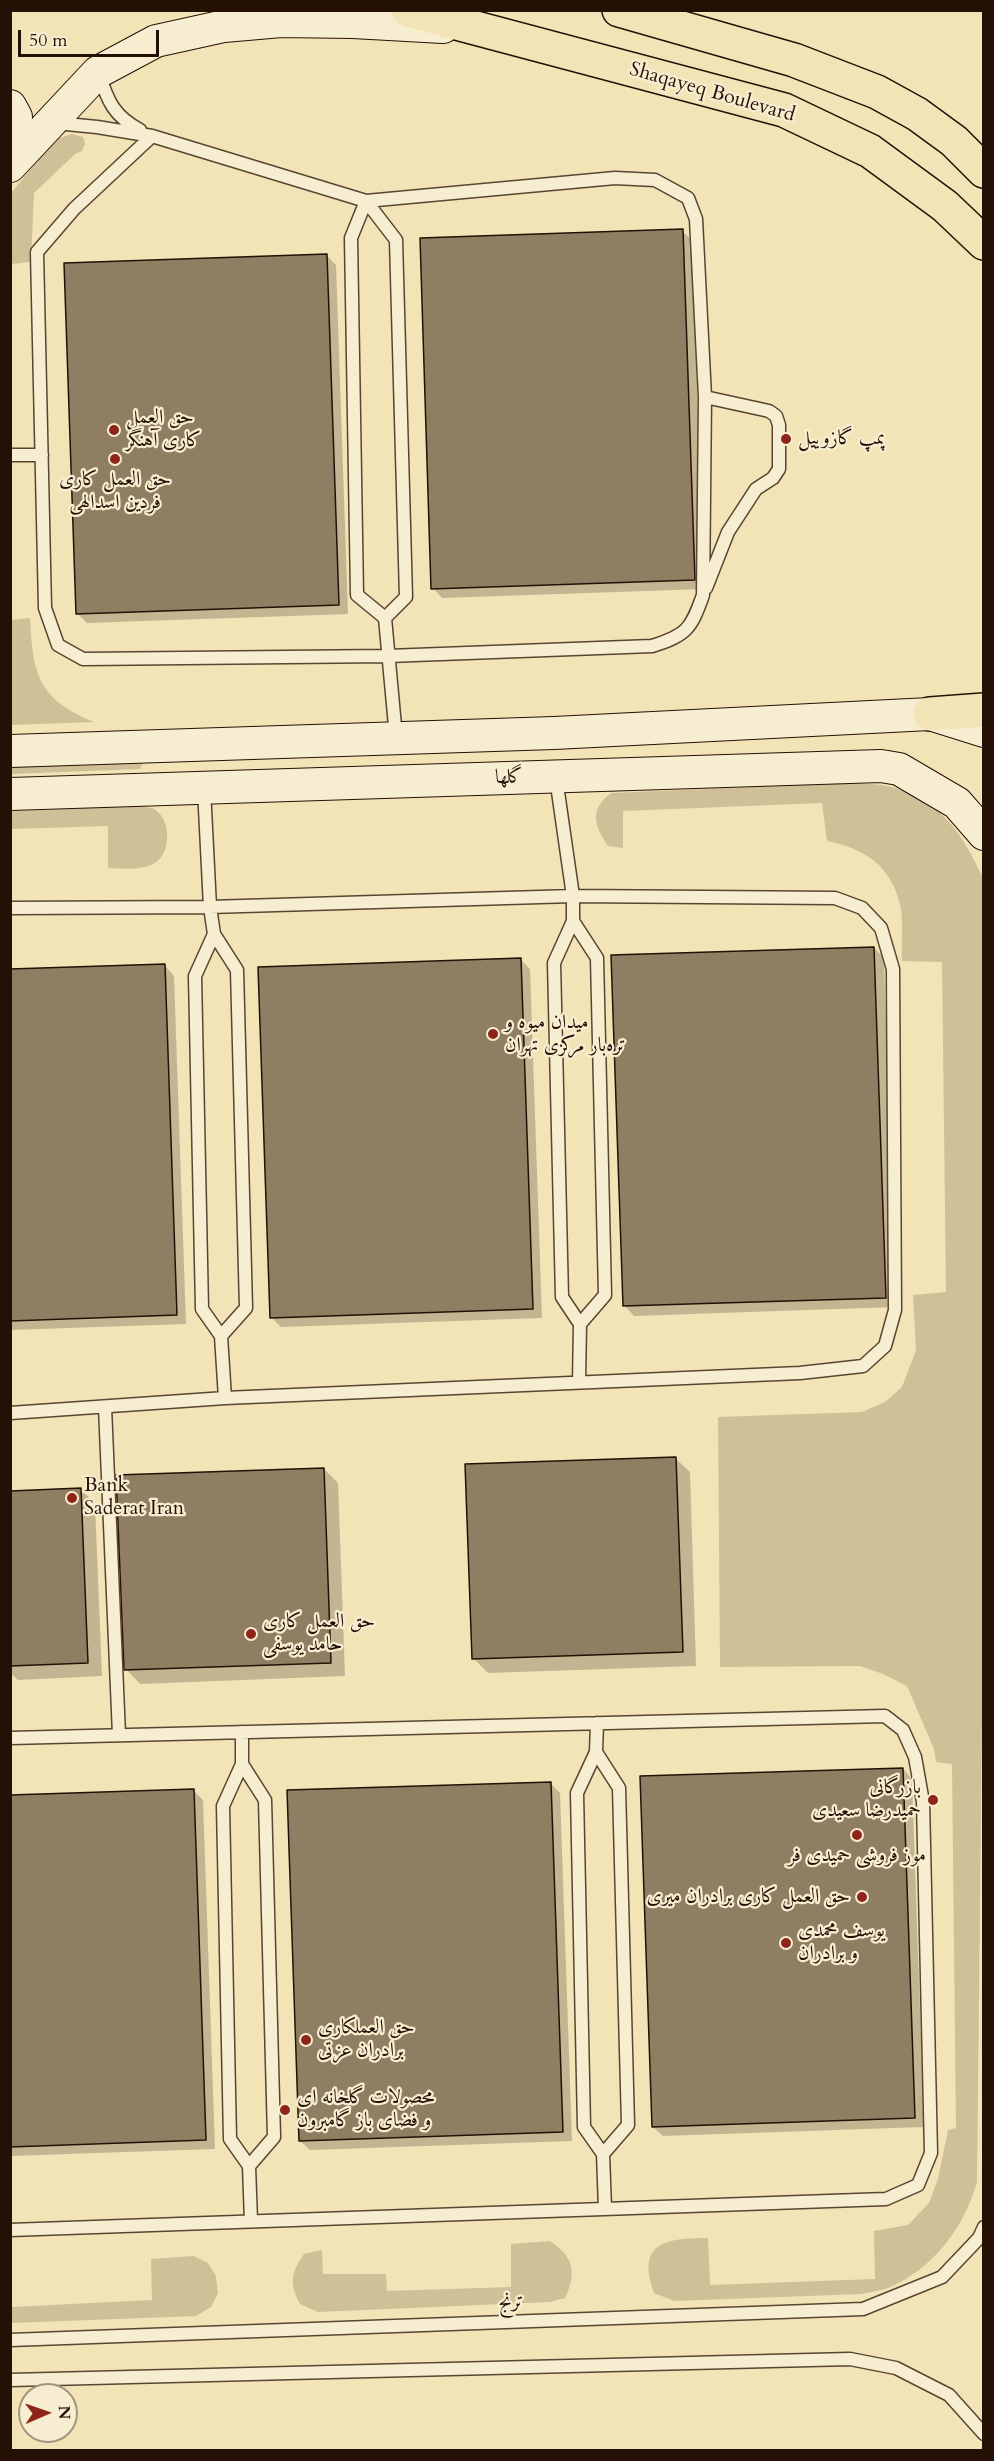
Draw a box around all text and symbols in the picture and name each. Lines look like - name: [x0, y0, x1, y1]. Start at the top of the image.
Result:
- scale bar: [21, 18, 162, 56]
- text: 50 m: [29, 28, 68, 53]
- street label: Shaqayeq Boulevard: [627, 58, 797, 128]
- place label: حق العمل کاری آهنگر: [126, 406, 202, 453]
- marker: حق العمل کاری آهنگر: [107, 423, 121, 437]
- place label: پمپ گازوییل: [798, 427, 885, 451]
- marker: پمپ گازوییل: [779, 432, 793, 446]
- marker: حق العمل کاری فردین اسدالهی: [108, 452, 122, 466]
- place label: حق العمل کاری فردین اسدالهی: [59, 468, 171, 515]
- street label: گلها: [495, 766, 523, 790]
- place label: میدان میوه و تره‌بار مرکزی تهران: [505, 1011, 626, 1058]
- marker: میدان میوه و تره‌بار مرکزی تهران: [486, 1027, 500, 1041]
- place label: Bank Saderat Iran: [84, 1474, 184, 1521]
- marker: Bank Saderat Iran: [65, 1491, 79, 1505]
- place label: حق العمل کاری حامد یوسفی: [263, 1610, 375, 1657]
- marker: حق العمل کاری حامد یوسفی: [244, 1627, 258, 1641]
- place label: بازرگانی حمیدرضا سعیدی: [812, 1776, 921, 1823]
- marker: بازرگانی حمیدرضا سعیدی: [926, 1793, 940, 1807]
- marker: موز فروشی حمیدی فر: [850, 1828, 864, 1842]
- place label: موز فروشی حمیدی فر: [788, 1844, 926, 1868]
- place label: حق العمل کاری برادران میری: [647, 1885, 850, 1909]
- marker: حق العمل کاری برادران میری: [855, 1890, 869, 1904]
- place label: یوسف محمدی و برادران: [798, 1919, 885, 1966]
- marker: یوسف محمدی و برادران: [779, 1936, 793, 1950]
- place label: حق العملکاری برادران عزتی: [318, 2016, 415, 2063]
- marker: حق العملکاری برادران عزتی: [299, 2033, 313, 2047]
- place label: محصولات گلخانه ای و فضای باز گامبرون: [297, 2086, 434, 2133]
- marker: محصولات گلخانه ای و فضای باز گامبرون: [278, 2103, 292, 2117]
- street label: ترنج: [498, 2291, 524, 2315]
- north arrow: [18, 2383, 78, 2443]
- text: N: [53, 2405, 75, 2420]

